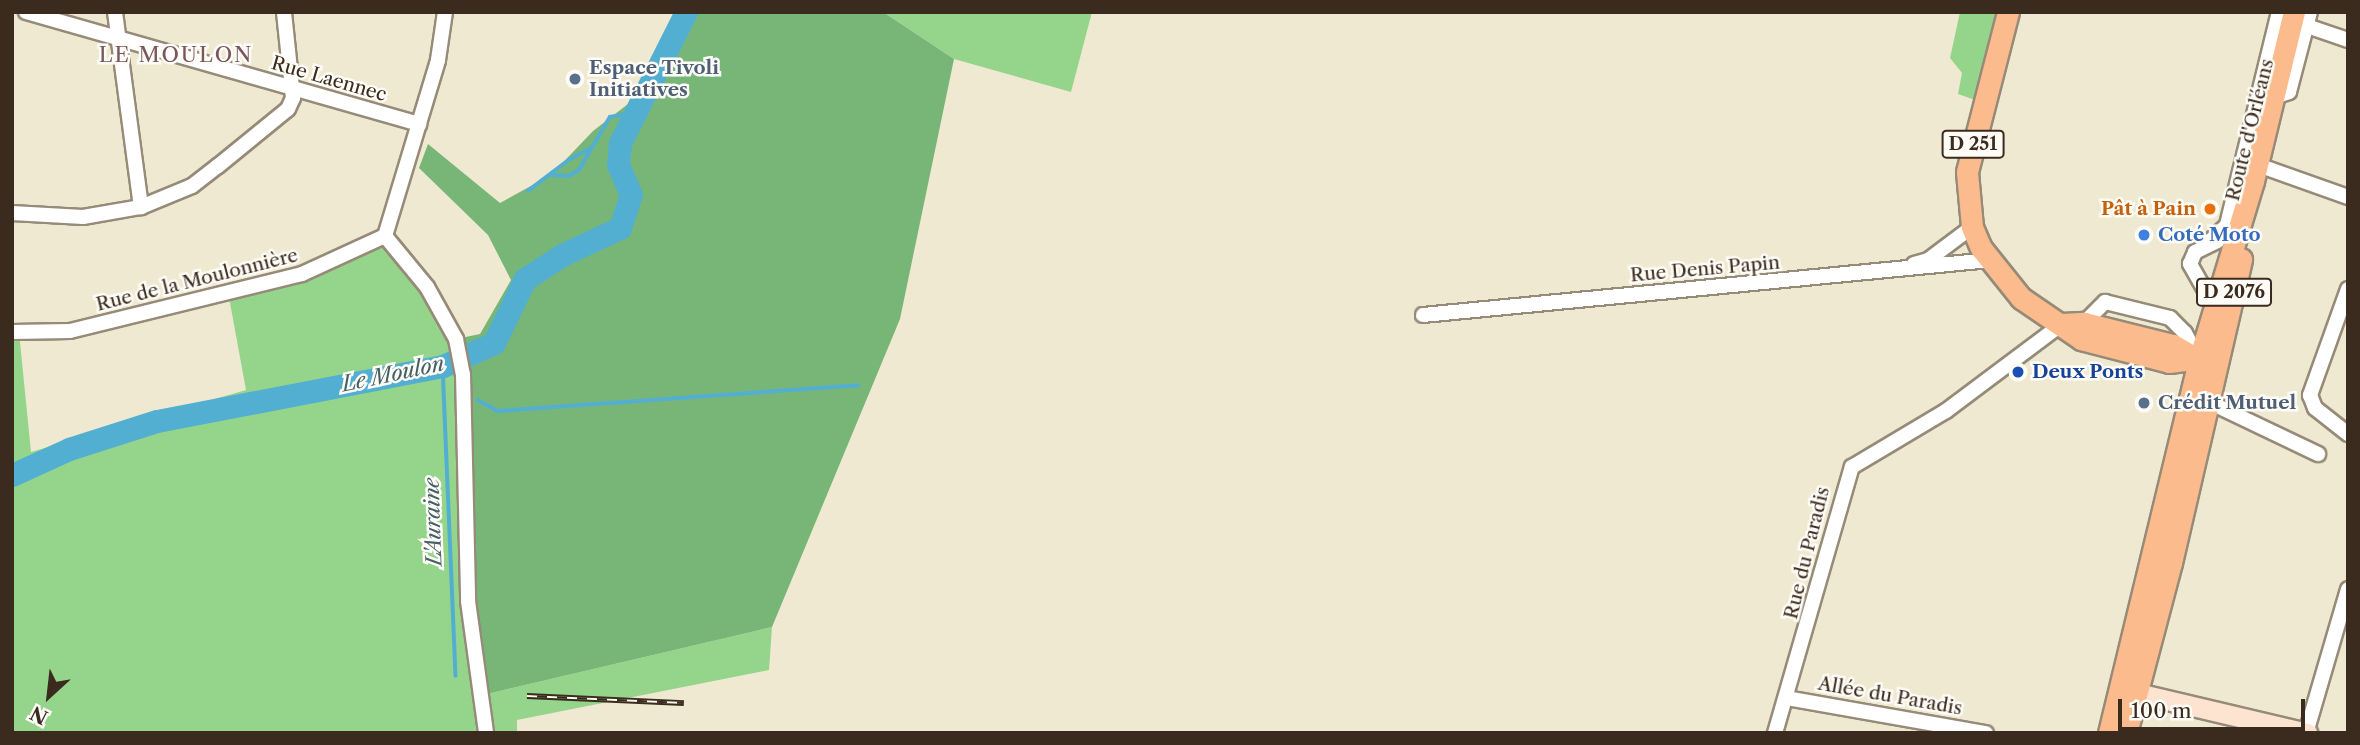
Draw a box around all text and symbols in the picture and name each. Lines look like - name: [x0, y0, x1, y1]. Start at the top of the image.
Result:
- district label: LE MOULON: [100, 42, 252, 68]
- street label: Rue Laennec: [269, 52, 389, 106]
- place label: Espace Tivoli Initiatives: [589, 57, 720, 101]
- street label: Route d'Orléans: [2221, 57, 2279, 203]
- marker: Espace Tivoli Initiatives: [567, 71, 583, 87]
- road number: D 251: [1941, 130, 2004, 159]
- place label: Pât à Pain: [2101, 198, 2196, 220]
- marker: Pât à Pain: [2202, 201, 2218, 217]
- place label: Coté Moto: [2158, 224, 2261, 246]
- marker: Coté Moto: [2136, 227, 2152, 243]
- street label: Rue de la Moulonnière: [94, 244, 300, 316]
- street label: Rue Denis Papin: [1629, 251, 1781, 287]
- road number: D 2076: [2196, 278, 2272, 306]
- water label: Le Moulon: [339, 351, 447, 397]
- place label: Deux Ponts: [2032, 361, 2144, 383]
- marker: Deux Ponts: [2010, 364, 2026, 380]
- place label: Crédit Mutuel: [2158, 392, 2296, 414]
- marker: Crédit Mutuel: [2136, 395, 2152, 411]
- water label: L'Auraine: [419, 477, 447, 567]
- street label: Rue du Paradis: [1780, 485, 1834, 621]
- north arrow: [14, 661, 84, 731]
- street label: Allée du Paradis: [1816, 672, 1964, 720]
- scale bar: [2122, 686, 2309, 730]
- text: 100 m: [2131, 698, 2192, 723]
- text: N: [27, 701, 52, 729]

